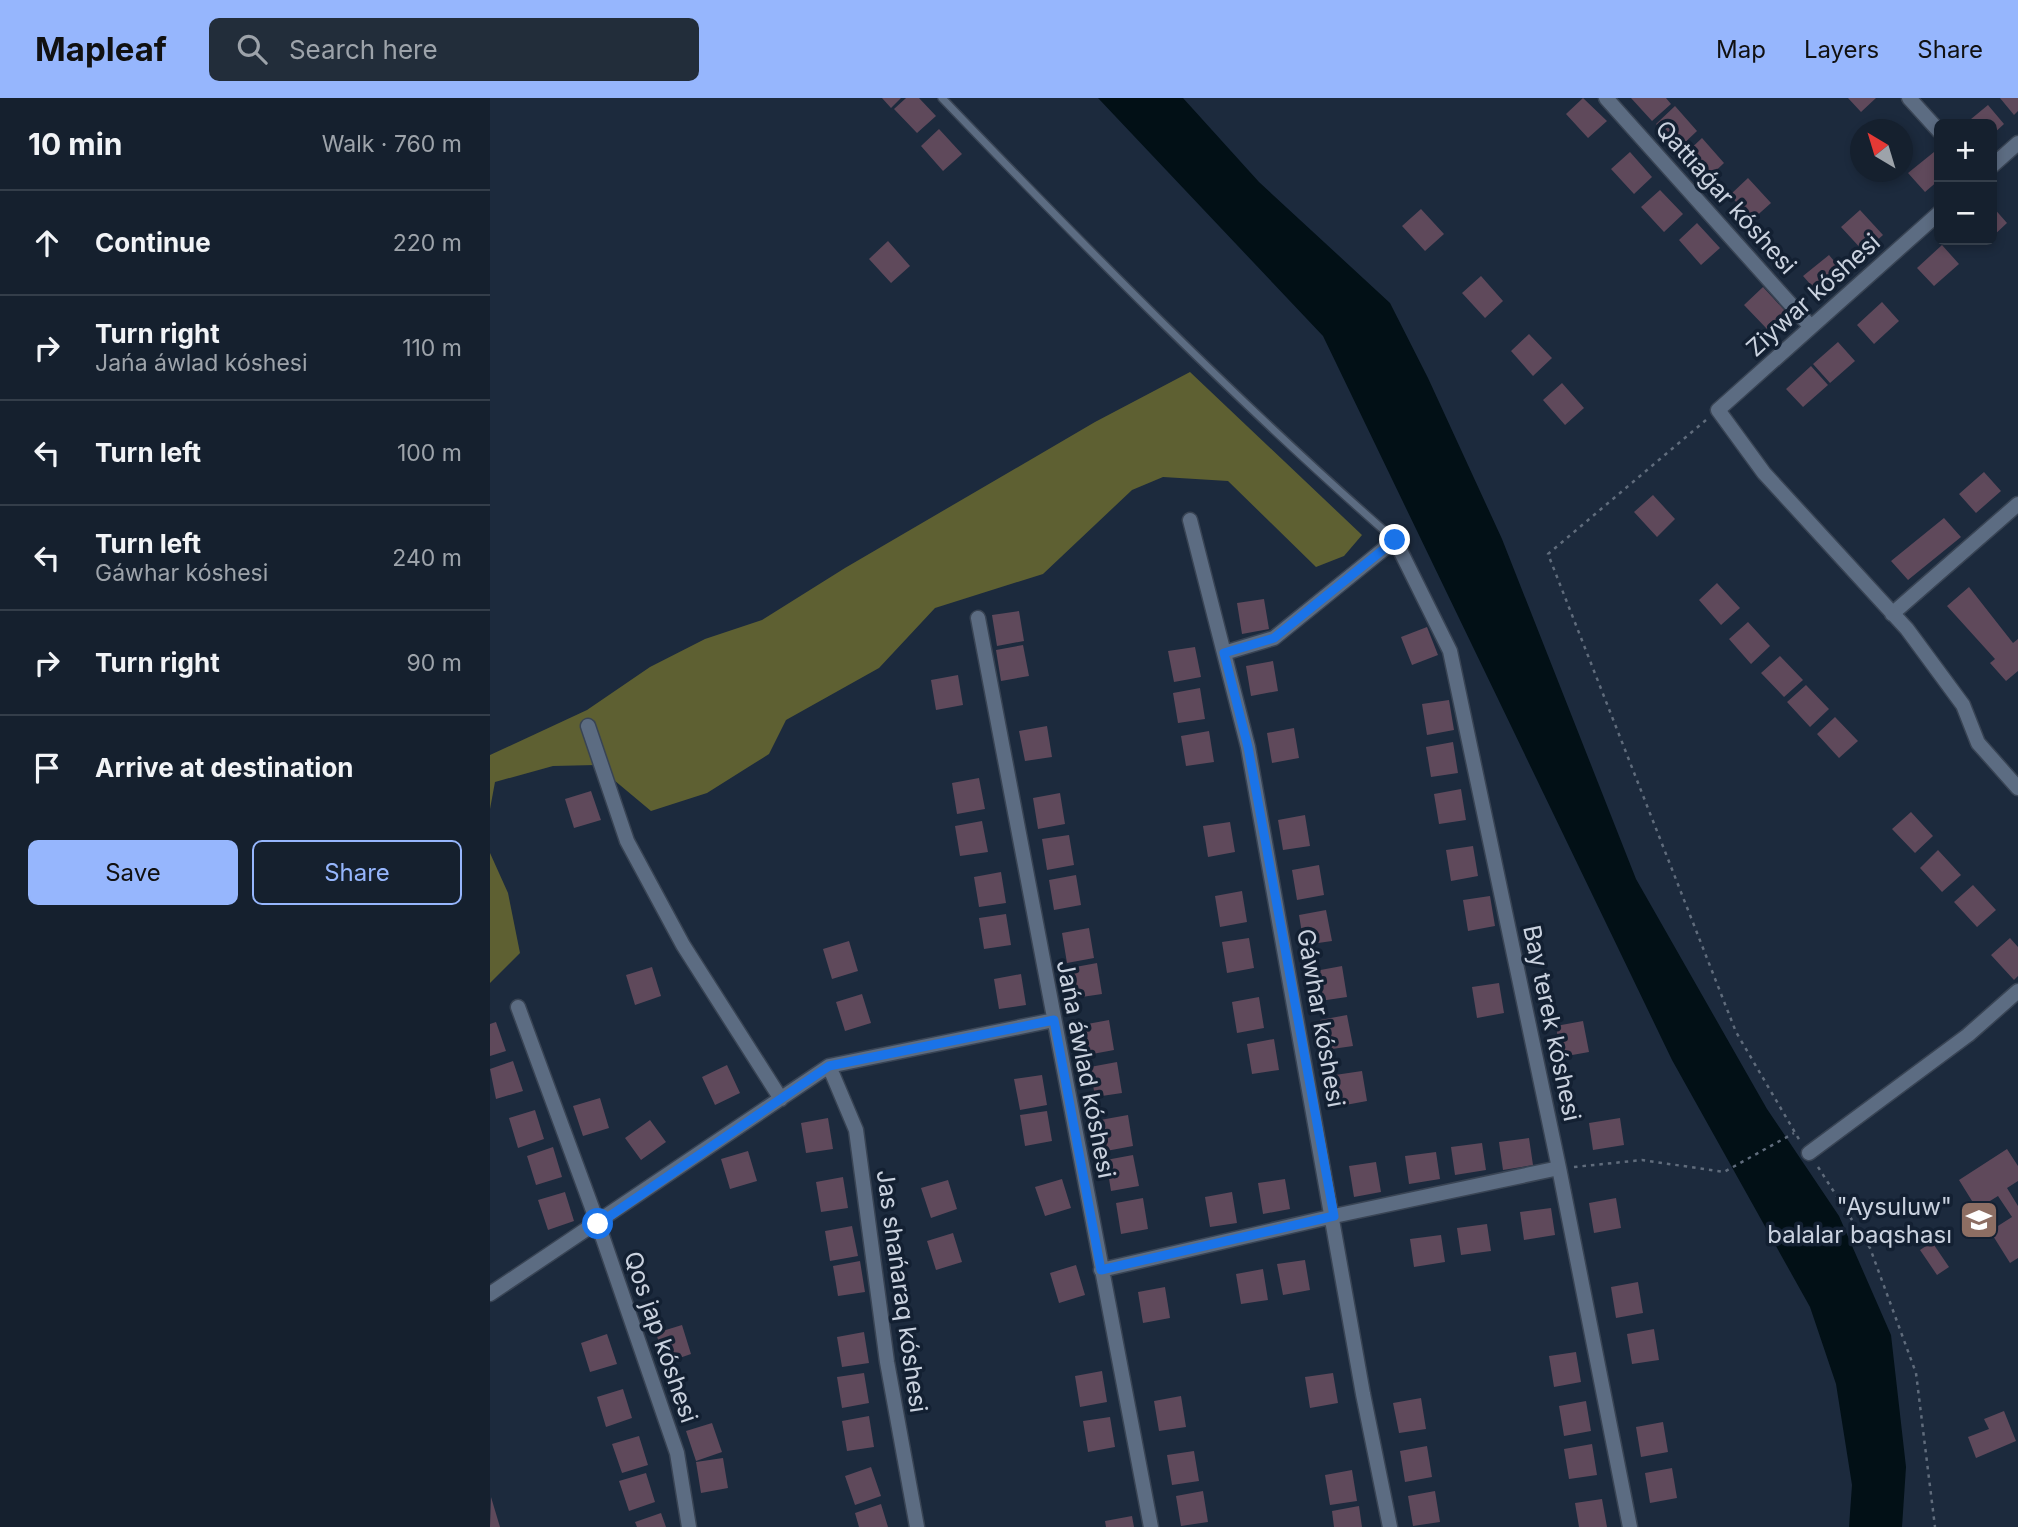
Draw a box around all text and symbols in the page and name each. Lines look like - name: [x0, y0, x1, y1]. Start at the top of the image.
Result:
- search box: [209, 18, 699, 81]
- text: Mapleaf: [35, 29, 167, 69]
- icon: search: [233, 30, 271, 68]
- text: Search here: [289, 34, 438, 65]
- text: Map: [1716, 35, 1766, 64]
- text: Layers: [1804, 35, 1879, 64]
- text: Share: [1917, 35, 1983, 64]
- street label: Qattıaǵar kóshesi: [1649, 114, 1803, 280]
- north arrow: [1850, 119, 1913, 182]
- map controls: [1934, 119, 1997, 245]
- button: +: [1934, 119, 1997, 182]
- text: 10 min: [28, 126, 122, 162]
- text: Walk · 760 m: [322, 130, 462, 158]
- button: −: [1934, 182, 1997, 245]
- icon: ahead: [28, 224, 66, 262]
- text: Continue: [95, 227, 211, 258]
- street label: Ziywar kóshesi: [1740, 227, 1886, 363]
- text: 220 m: [393, 229, 462, 257]
- text: Turn right: [95, 318, 220, 349]
- icon: right: [28, 329, 66, 367]
- text: 110 m: [402, 334, 462, 362]
- text: Jańa áwlad kóshesi: [95, 349, 308, 377]
- icon: left: [28, 434, 66, 472]
- text: Turn left: [95, 437, 201, 468]
- text: 100 m: [397, 439, 462, 467]
- route end: [1379, 524, 1410, 555]
- text: Turn left: [95, 528, 201, 559]
- icon: left: [28, 539, 66, 577]
- text: 240 m: [392, 544, 462, 572]
- text: Gáwhar kóshesi: [95, 559, 268, 587]
- icon: right: [28, 644, 66, 682]
- text: Turn right: [95, 647, 220, 678]
- text: 90 m: [407, 649, 462, 677]
- icon: arrive: [28, 749, 66, 787]
- text: Arrive at destination: [95, 752, 354, 783]
- button: Save: [28, 840, 238, 905]
- button: Share: [252, 840, 462, 905]
- street label: Bay terek kóshesi: [1517, 922, 1587, 1124]
- street label: Gáwhar kóshesi: [1291, 926, 1351, 1110]
- street label: Jańa áwlad kóshesi: [1051, 957, 1121, 1181]
- street label: Jas shańaraq kóshesi: [871, 1168, 933, 1414]
- place label: "Aysuluw" balalar baqshası: [1767, 1192, 1952, 1249]
- school or university icon: "Aysuluw" balalar baqshası: [1958, 1199, 2000, 1241]
- route start: [582, 1208, 613, 1239]
- street label: Qos jap kóshesi: [618, 1248, 704, 1426]

